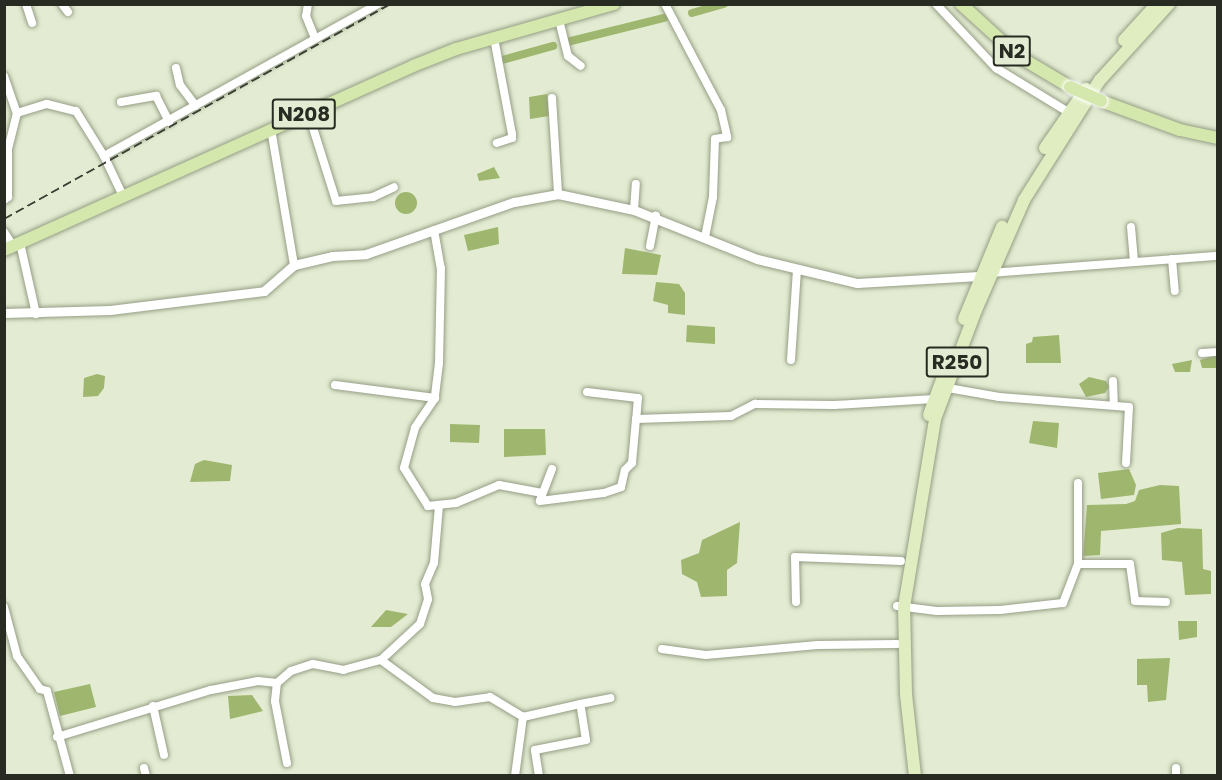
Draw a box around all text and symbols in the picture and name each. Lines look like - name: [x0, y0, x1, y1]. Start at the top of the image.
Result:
- road number: N2: [992, 34, 1032, 68]
- road number: N208: [271, 97, 337, 131]
- road number: R250: [926, 345, 988, 379]

